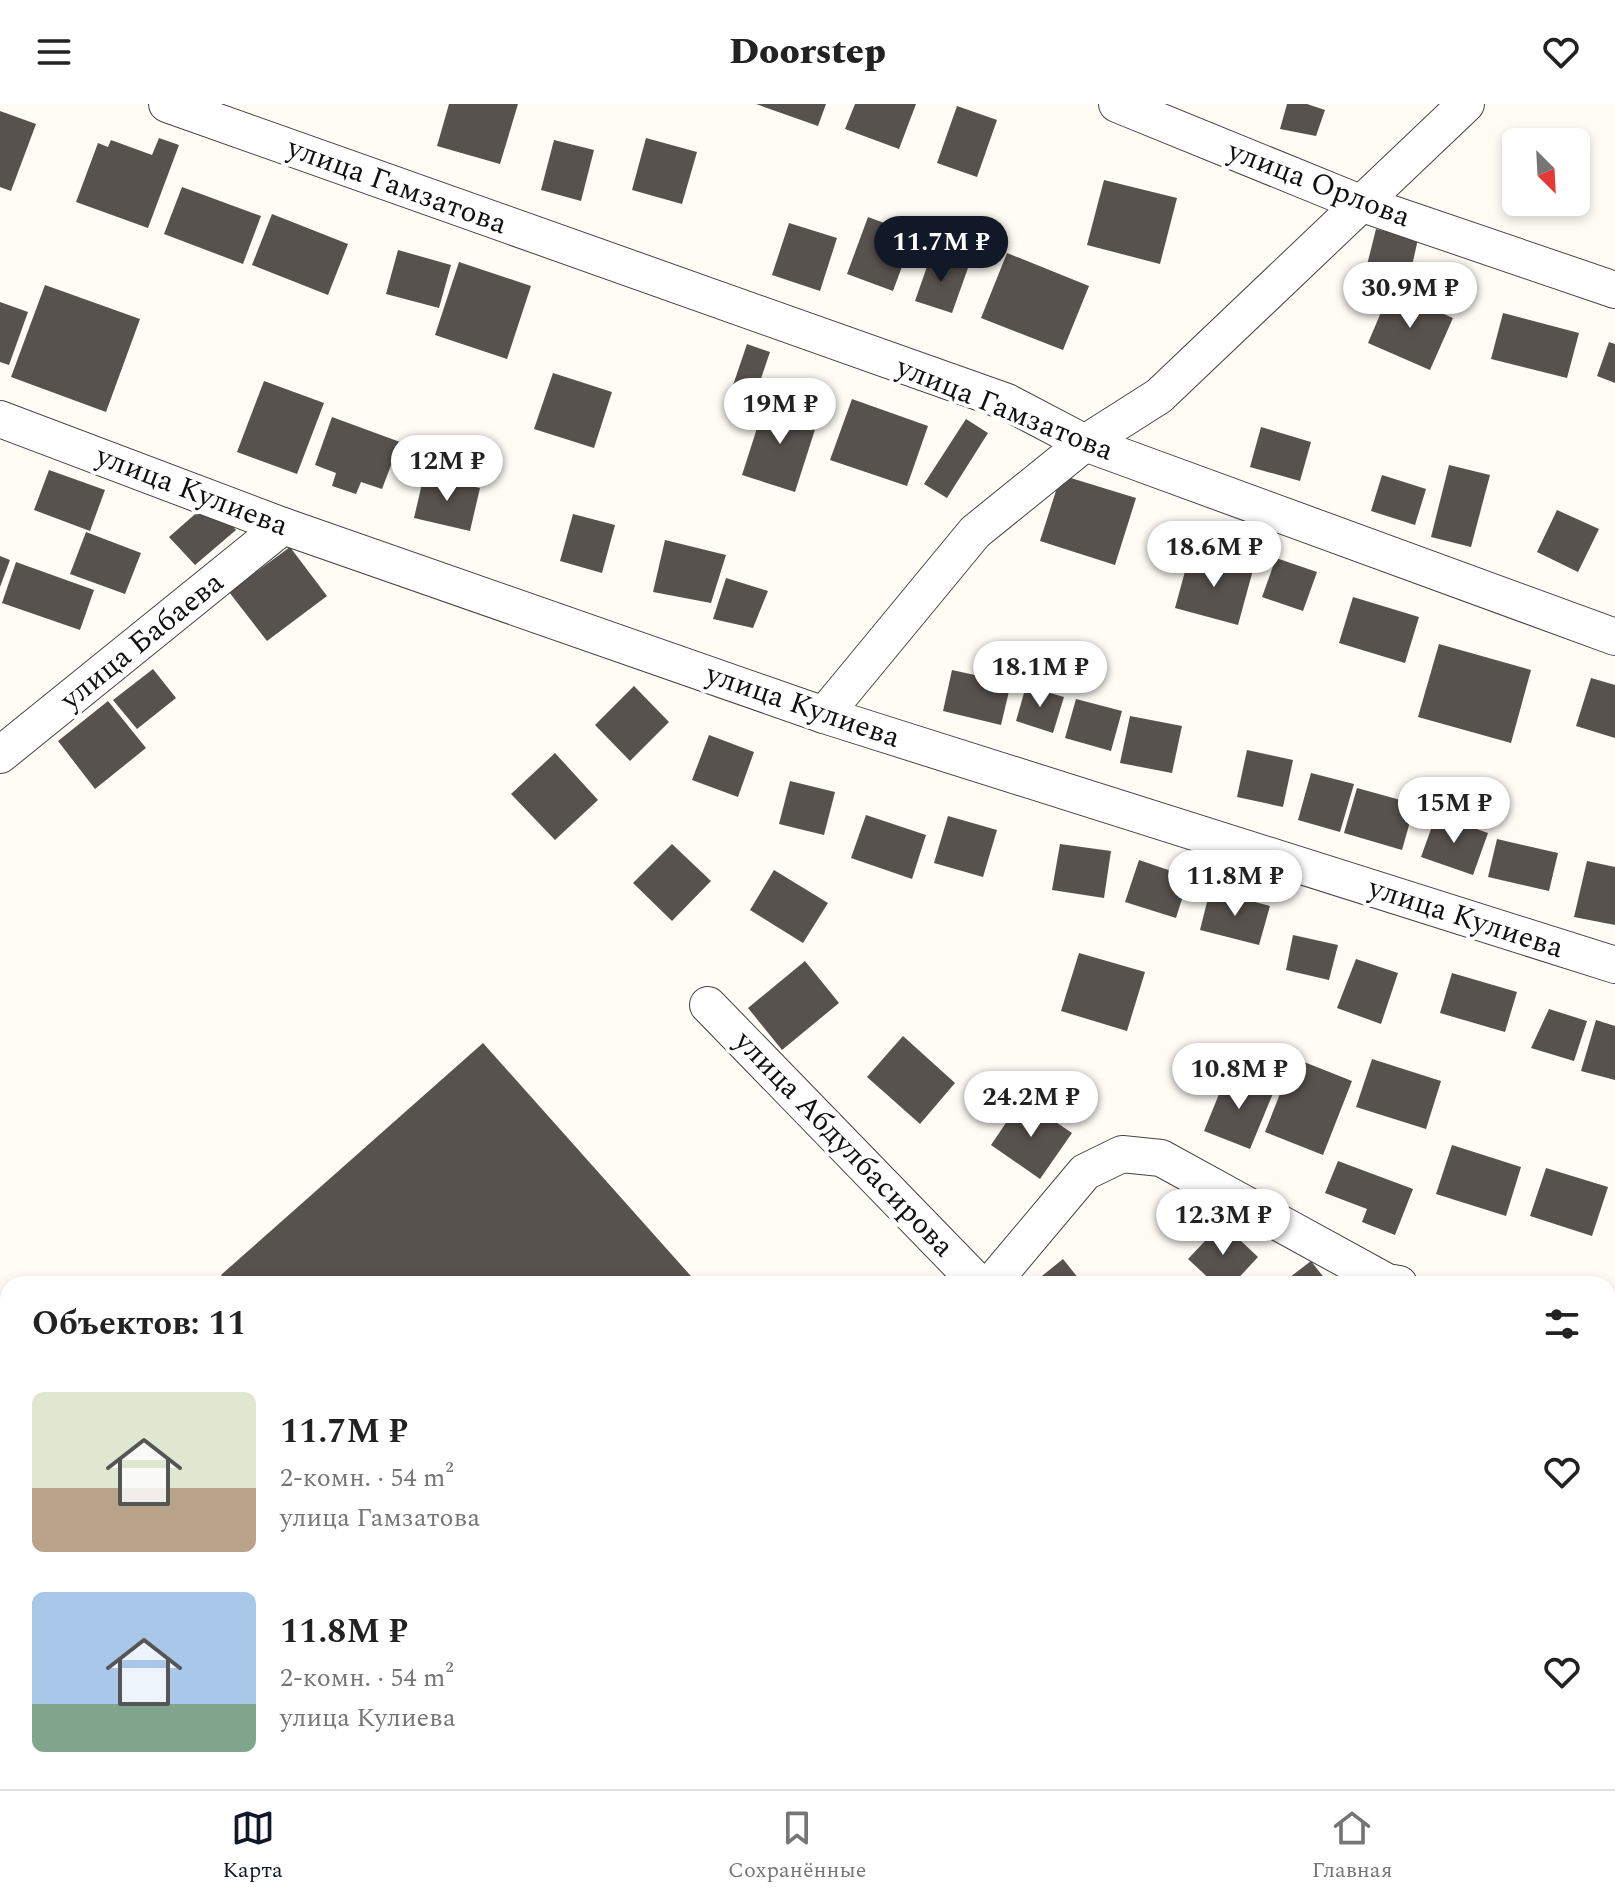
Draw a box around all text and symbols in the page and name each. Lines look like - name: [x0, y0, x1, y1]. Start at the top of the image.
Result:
- text: Doorstep: [729, 25, 886, 80]
- icon: menu: [32, 30, 76, 74]
- icon: heart: [1539, 30, 1583, 74]
- street label: улица Гамзатова: [280, 125, 514, 247]
- street label: улица Орлова: [1220, 128, 1417, 240]
- north arrow: [1502, 128, 1590, 216]
- map controls: [1502, 128, 1590, 216]
- pin: 11.7M ₽: [867, 216, 1015, 284]
- text: 11.7M ₽: [892, 222, 990, 262]
- pin: 30.9M ₽: [1336, 262, 1484, 330]
- text: 30.9M ₽: [1361, 268, 1459, 308]
- street label: улица Гамзатова: [888, 344, 1121, 474]
- pin: 19M ₽: [724, 378, 836, 446]
- text: 19M ₽: [742, 384, 818, 424]
- street label: улица Кулиева: [88, 433, 295, 549]
- pin: 12M ₽: [391, 435, 503, 503]
- text: 12M ₽: [409, 441, 485, 481]
- pin: 18.6M ₽: [1140, 521, 1288, 589]
- text: 18.6M ₽: [1165, 527, 1263, 567]
- street label: улица Бабаева: [49, 560, 234, 722]
- pin: 18.1M ₽: [966, 641, 1114, 709]
- text: 18.1M ₽: [991, 647, 1089, 687]
- street label: улица Кулиева: [699, 651, 907, 761]
- pin: 15M ₽: [1398, 777, 1510, 845]
- text: 15M ₽: [1416, 783, 1492, 823]
- pin: 11.8M ₽: [1161, 850, 1309, 918]
- text: 11.8M ₽: [1186, 856, 1284, 896]
- street label: улица Кулиева: [1362, 864, 1570, 971]
- street label: улица Абдулбасирова: [722, 1019, 965, 1268]
- pin: 10.8M ₽: [1165, 1043, 1313, 1111]
- text: 10.8M ₽: [1190, 1049, 1288, 1089]
- pin: 24.2M ₽: [957, 1071, 1105, 1139]
- text: 24.2M ₽: [982, 1077, 1080, 1117]
- pin: 12.3M ₽: [1149, 1189, 1297, 1257]
- text: 12.3M ₽: [1174, 1195, 1272, 1235]
- text: Объектов: 11: [32, 1298, 246, 1350]
- icon: filters: [1540, 1302, 1584, 1346]
- text: 11.7M ₽: [280, 1406, 408, 1458]
- icon: home: [96, 1424, 192, 1520]
- icon: heart: [1540, 1450, 1584, 1494]
- text: 2-комн. · 54 m²: [280, 1458, 454, 1498]
- text: улица Гамзатова: [280, 1498, 480, 1538]
- text: 11.8M ₽: [280, 1606, 408, 1658]
- icon: home: [96, 1624, 192, 1720]
- icon: heart: [1540, 1650, 1584, 1694]
- text: 2-комн. · 54 m²: [280, 1658, 454, 1698]
- text: улица Кулиева: [280, 1698, 456, 1738]
- tab: Карта: [223, 1806, 283, 1887]
- tab: Сохранённые: [728, 1806, 866, 1887]
- tab: Главная: [1312, 1806, 1392, 1887]

